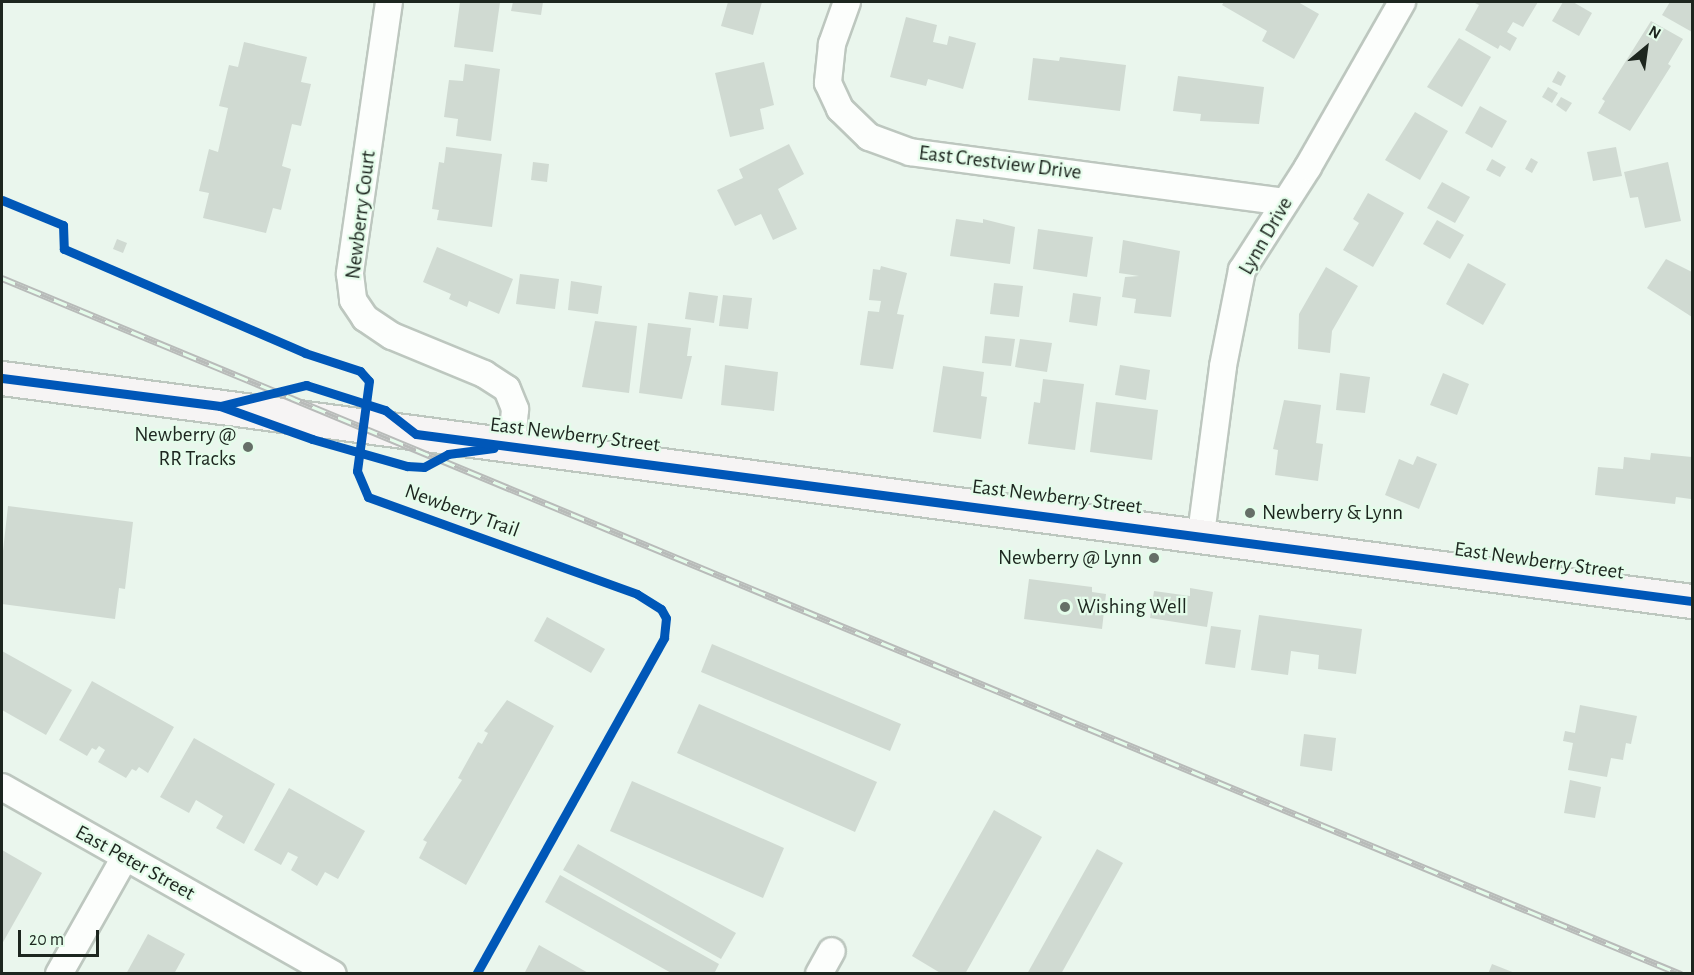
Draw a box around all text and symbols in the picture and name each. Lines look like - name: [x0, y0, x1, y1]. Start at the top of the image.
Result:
- north arrow: [1616, 18, 1676, 78]
- text: N: [1646, 23, 1663, 42]
- street label: East Crestview Drive: [917, 141, 1083, 185]
- street label: Newberry Court: [341, 149, 381, 281]
- street label: Lynn Drive: [1234, 193, 1298, 279]
- street label: East Newberry Street: [488, 412, 662, 458]
- place label: Newberry @ RR Tracks: [134, 422, 236, 472]
- marker: Newberry @ RR Tracks: [241, 440, 255, 454]
- street label: East Newberry Street: [970, 474, 1144, 520]
- street label: Newberry Trail: [401, 479, 523, 543]
- place label: Newberry & Lynn: [1262, 500, 1403, 526]
- marker: Newberry & Lynn: [1243, 506, 1257, 520]
- street label: East Newberry Street: [1452, 537, 1626, 585]
- place label: Newberry @ Lynn: [998, 545, 1142, 571]
- marker: Newberry @ Lynn: [1147, 551, 1161, 565]
- place label: Wishing Well: [1077, 594, 1187, 620]
- marker: Wishing Well: [1058, 600, 1072, 614]
- street label: East Peter Street: [71, 820, 199, 906]
- scale bar: [21, 918, 102, 956]
- text: 20 m: [29, 931, 64, 949]

